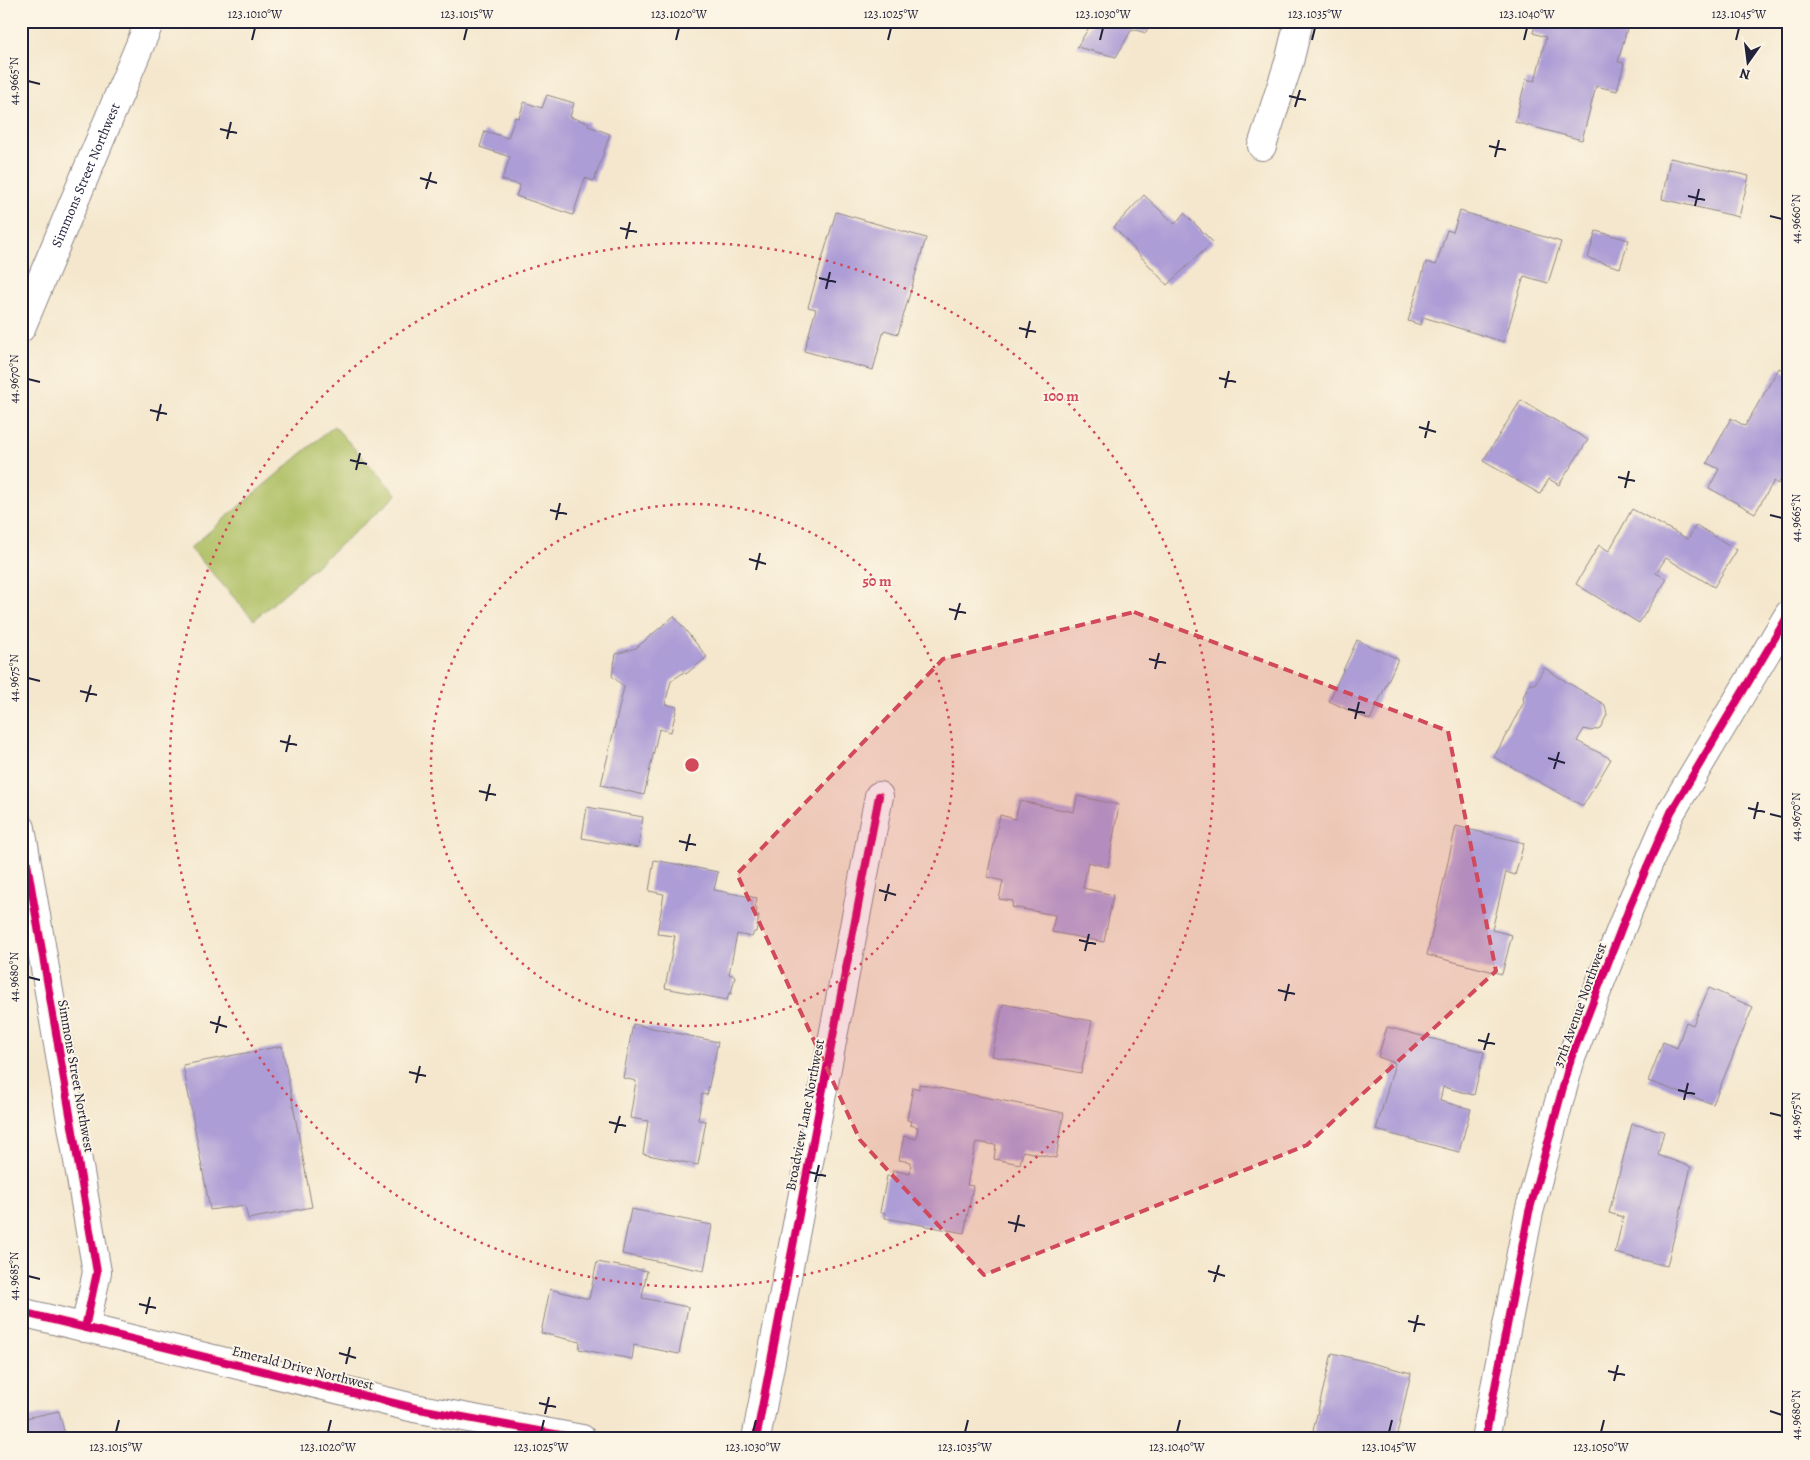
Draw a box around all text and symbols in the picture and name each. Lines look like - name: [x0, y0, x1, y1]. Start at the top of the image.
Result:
- text: 123.1010°W: [228, 6, 283, 22]
- text: 123.1015°W: [440, 6, 494, 22]
- text: 123.1020°W: [651, 6, 708, 22]
- text: 123.1025°W: [864, 6, 919, 22]
- text: 123.1030°W: [1075, 6, 1131, 22]
- text: 123.1035°W: [1288, 6, 1343, 22]
- text: 123.1040°W: [1499, 6, 1556, 22]
- text: 123.1045°W: [1712, 6, 1767, 22]
- north arrow: [1722, 38, 1772, 88]
- text: 44.9665°N: [6, 56, 22, 105]
- text: N: [1738, 64, 1752, 85]
- street label: Simmons Street Northwest: [47, 99, 124, 250]
- text: 44.9660°N: [1788, 194, 1804, 244]
- text: 44.9670°N: [6, 354, 22, 404]
- text: 100 m: [1043, 386, 1079, 406]
- text: 44.9665°N: [1788, 493, 1804, 542]
- text: 50 m: [862, 571, 892, 591]
- text: 44.9675°N: [6, 654, 22, 702]
- centre of rings: [683, 756, 701, 774]
- text: 44.9670°N: [1788, 792, 1804, 842]
- street label: 37th Avenue Northwest: [1549, 940, 1611, 1070]
- text: 44.9680°N: [6, 952, 22, 1002]
- street label: Simmons Street Northwest: [53, 998, 99, 1154]
- street label: Broadview Lane Northwest: [781, 1037, 829, 1192]
- text: 44.9675°N: [1788, 1092, 1804, 1140]
- text: 44.9685°N: [6, 1251, 22, 1300]
- street label: Emerald Drive Northwest: [230, 1341, 376, 1395]
- text: 44.9680°N: [1788, 1390, 1804, 1440]
- text: 123.1015°W: [89, 1439, 143, 1455]
- text: 123.1020°W: [300, 1439, 357, 1455]
- text: 123.1025°W: [514, 1439, 569, 1455]
- text: 123.1030°W: [725, 1439, 781, 1455]
- text: 123.1035°W: [938, 1439, 993, 1455]
- text: 123.1040°W: [1149, 1439, 1206, 1455]
- text: 123.1045°W: [1362, 1439, 1417, 1455]
- text: 123.1050°W: [1573, 1439, 1629, 1455]

